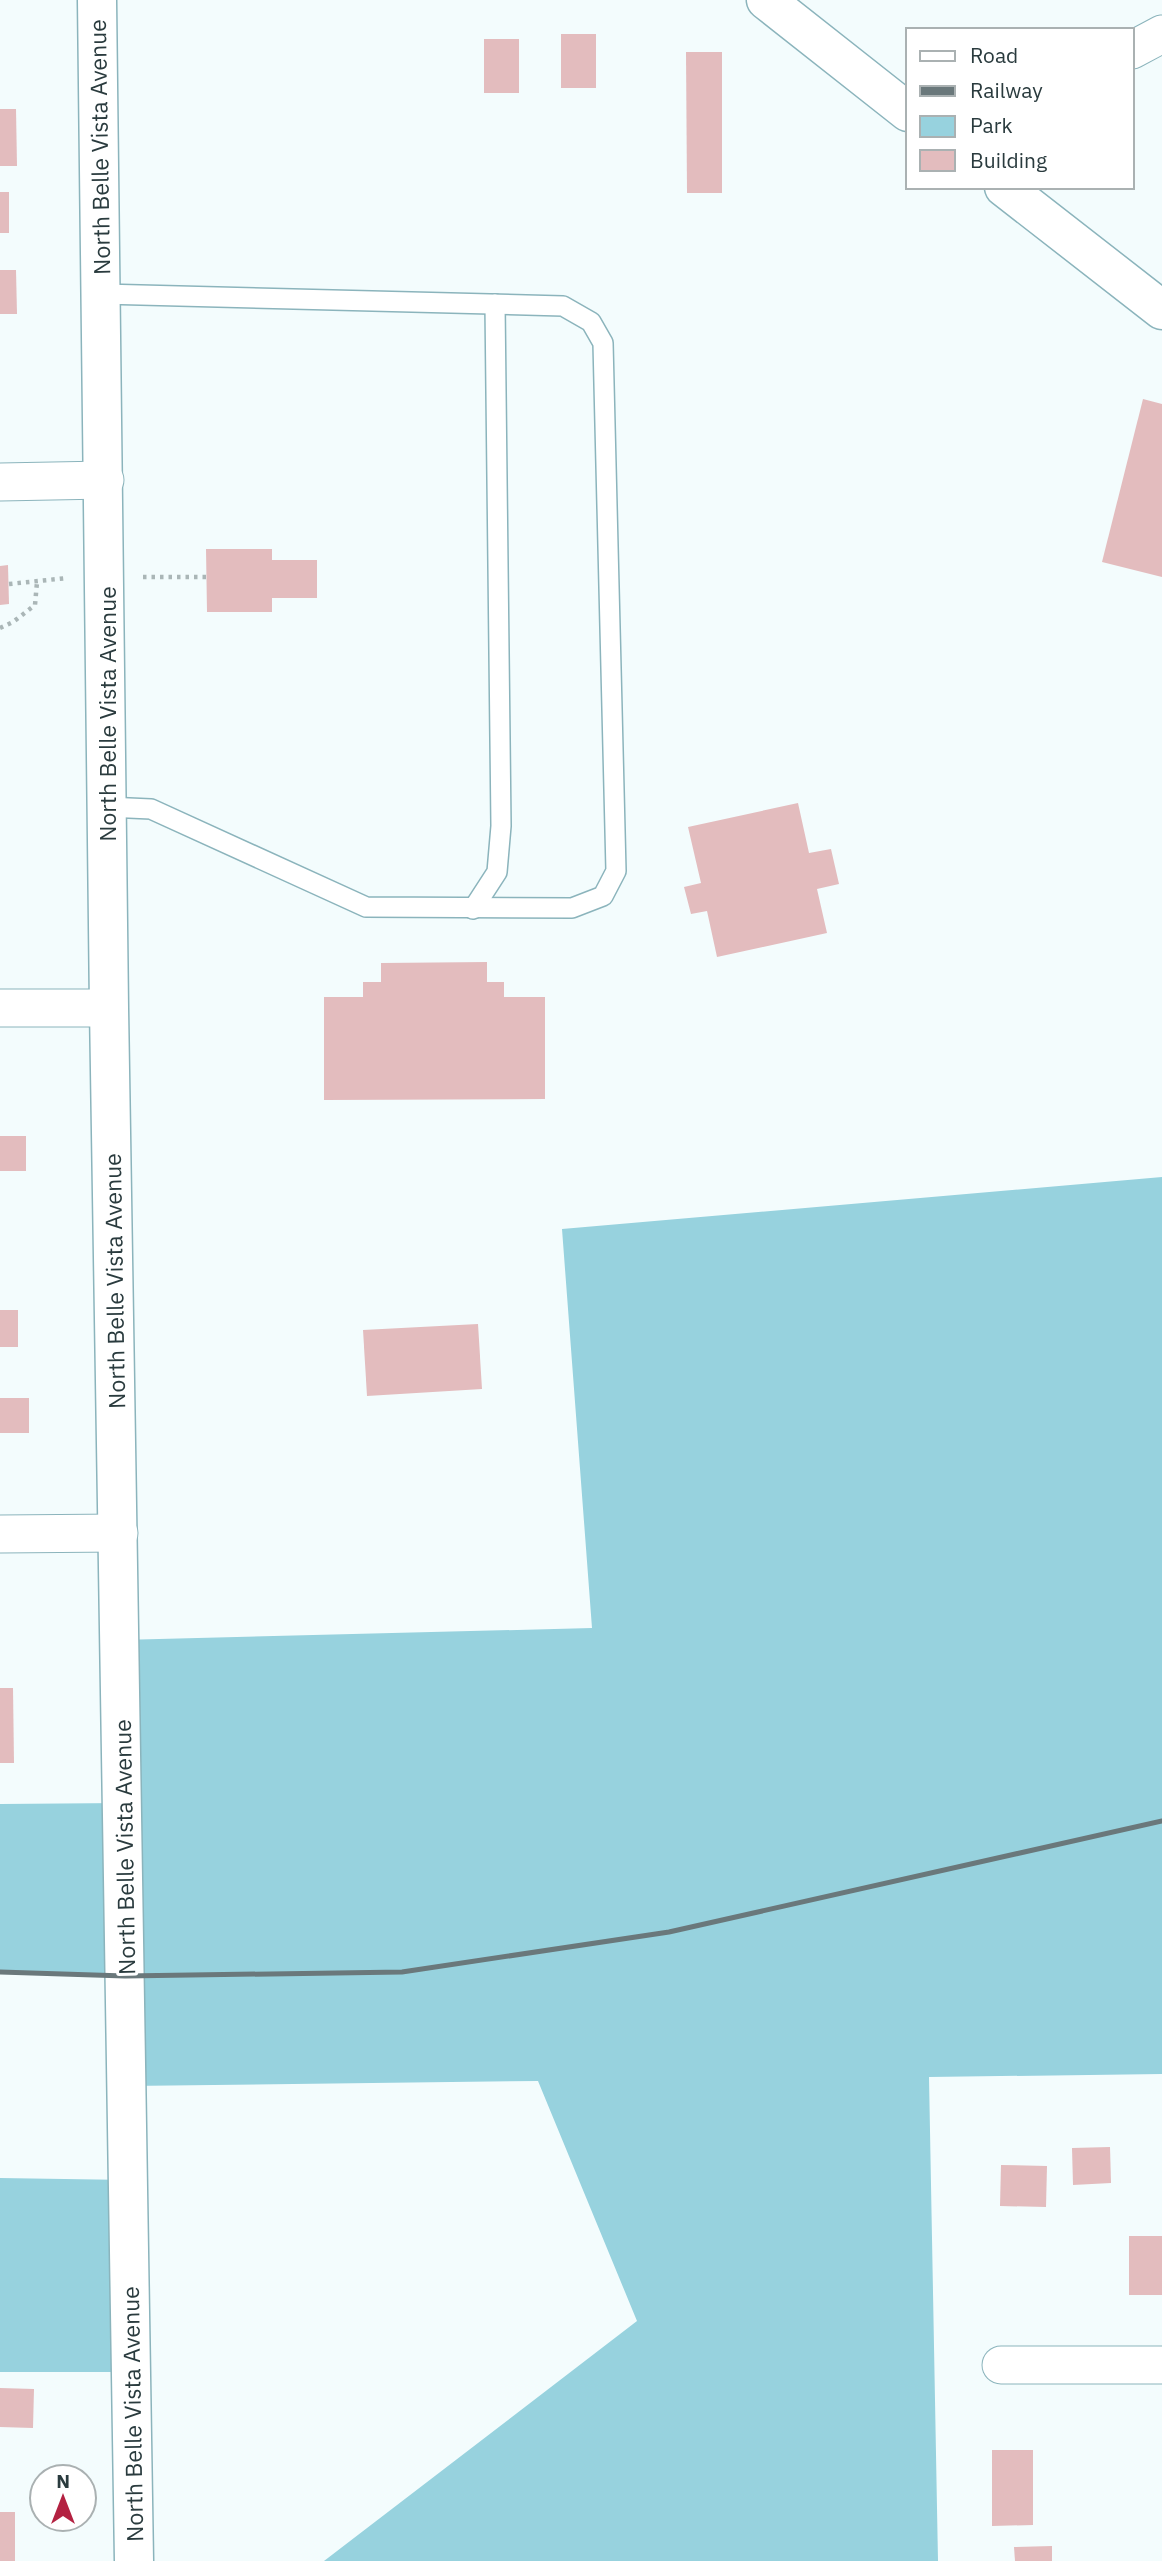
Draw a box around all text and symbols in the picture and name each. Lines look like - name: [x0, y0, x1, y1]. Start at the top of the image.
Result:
- street label: North Belle Vista Avenue: [82, 19, 116, 275]
- legend: [906, 28, 1134, 189]
- text: Road: [970, 41, 1018, 69]
- text: Railway: [970, 76, 1043, 104]
- text: Park: [970, 111, 1013, 139]
- text: Building: [970, 146, 1047, 174]
- street label: North Belle Vista Avenue: [92, 586, 122, 842]
- street label: North Belle Vista Avenue: [97, 1153, 131, 1409]
- street label: North Belle Vista Avenue: [107, 1719, 141, 1975]
- street label: North Belle Vista Avenue: [115, 2286, 149, 2542]
- north arrow: [28, 2463, 98, 2533]
- text: N: [56, 2469, 70, 2493]

